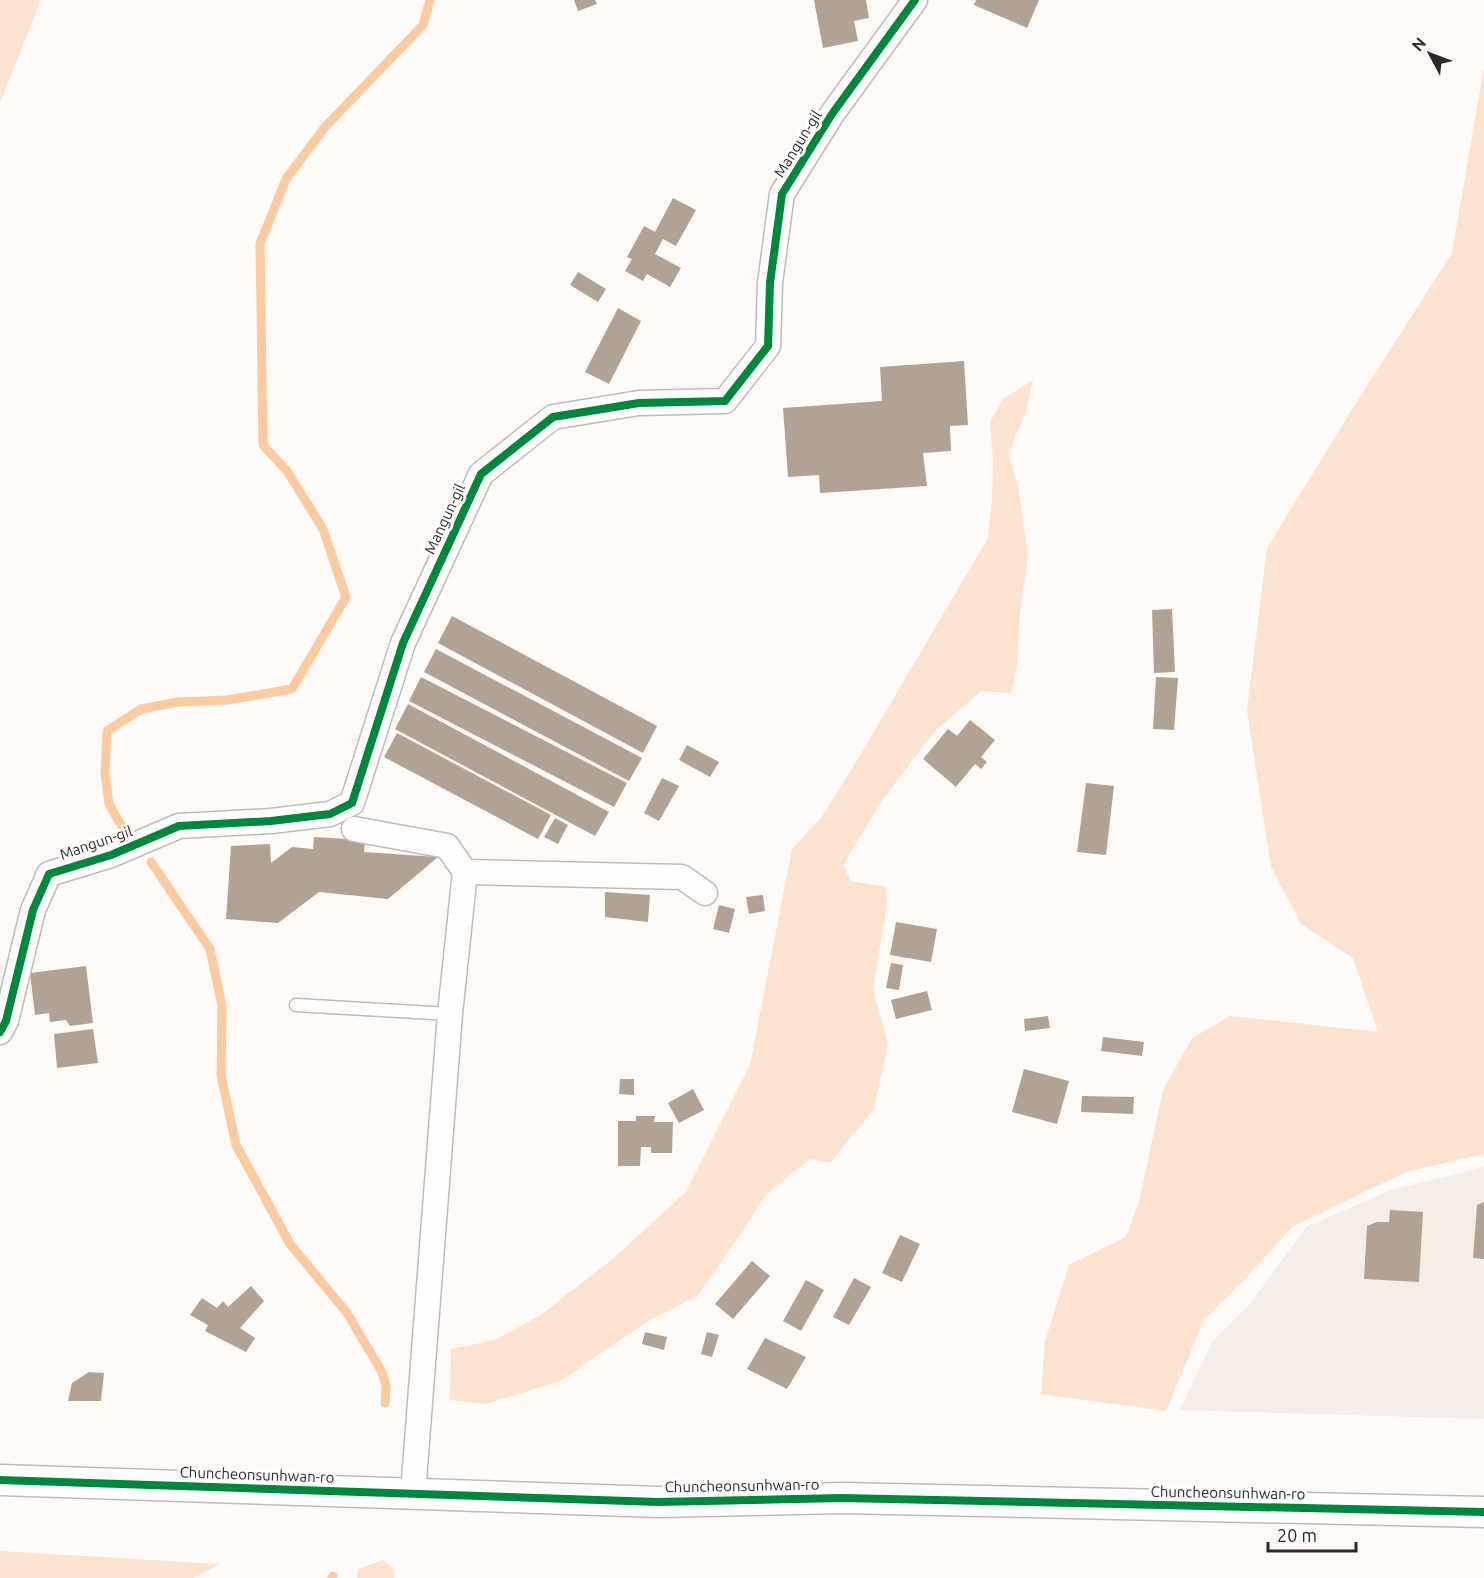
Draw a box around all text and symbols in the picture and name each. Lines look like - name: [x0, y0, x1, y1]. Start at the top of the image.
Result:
- north arrow: [1400, 24, 1460, 84]
- text: N: [1408, 34, 1429, 55]
- street label: Mangun-gil: [770, 107, 825, 180]
- street label: Mangun-gil: [421, 481, 468, 557]
- street label: Mangun-gil: [57, 822, 134, 863]
- street label: Chuncheonsunhwan-ro: [179, 1463, 335, 1486]
- street label: Chuncheonsunhwan-ro: [664, 1476, 820, 1495]
- street label: Chuncheonsunhwan-ro: [1150, 1483, 1306, 1502]
- scale bar: [1268, 1515, 1356, 1553]
- text: 20 m: [1277, 1525, 1317, 1545]

